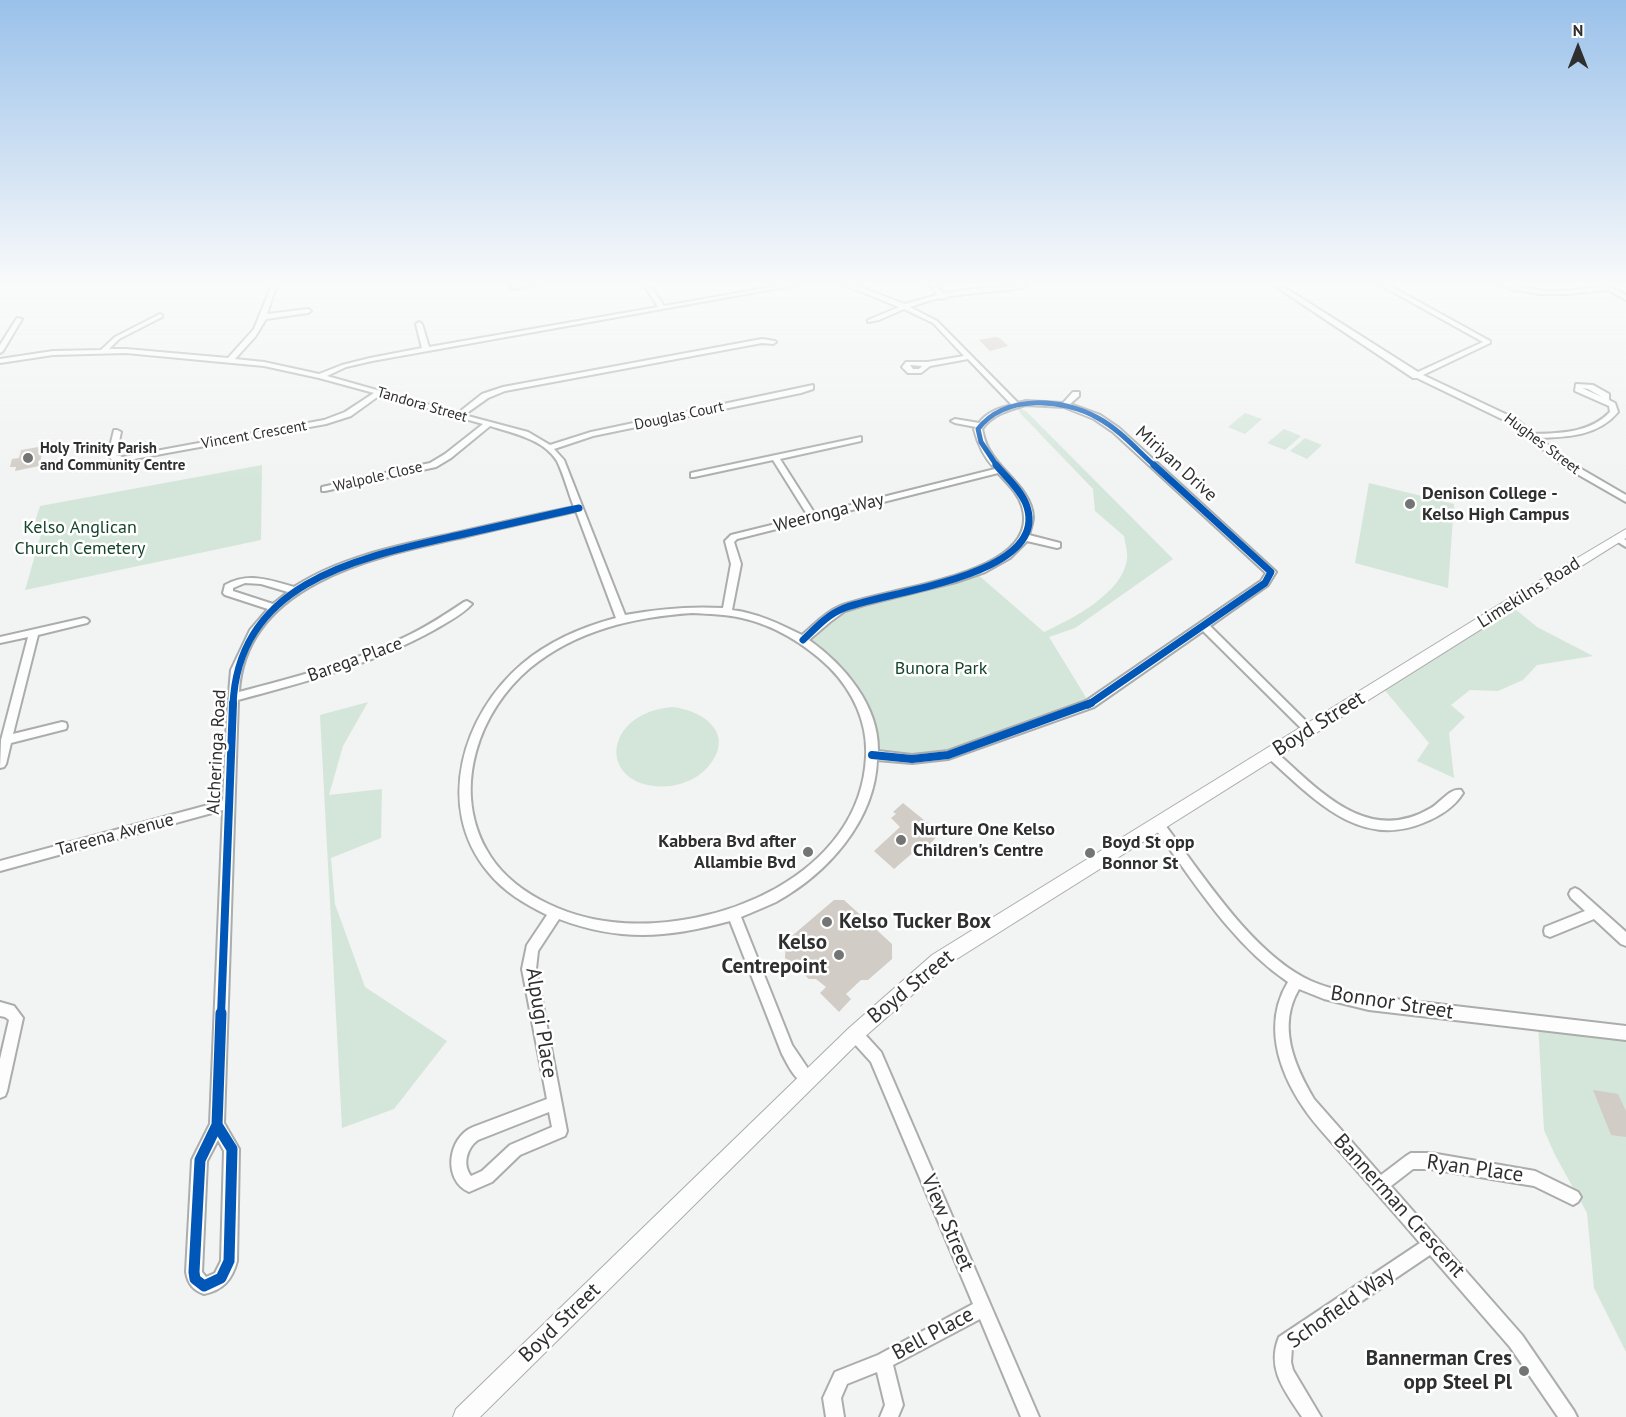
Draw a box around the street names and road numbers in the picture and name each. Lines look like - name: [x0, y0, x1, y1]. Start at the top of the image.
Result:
- street label: Tandora Street: [375, 383, 469, 427]
- street label: Douglas Court: [633, 398, 725, 434]
- street label: Hughes Street: [1500, 410, 1584, 478]
- street label: Vincent Crescent: [200, 417, 308, 453]
- street label: Miriyan Drive: [1131, 422, 1221, 506]
- street label: Walpole Close: [332, 458, 424, 496]
- street label: Weeronga Way: [772, 489, 886, 537]
- street label: Limekilns Road: [1474, 553, 1584, 633]
- street label: Barega Place: [305, 633, 405, 687]
- street label: Boyd Street: [1268, 686, 1370, 762]
- street label: Alcheringa Road: [203, 689, 231, 815]
- street label: Tareena Avenue: [54, 809, 176, 861]
- street label: Boyd Street: [863, 945, 959, 1029]
- street label: Alpugi Place: [520, 966, 562, 1080]
- street label: Bonnor Street: [1329, 981, 1455, 1025]
- street label: Bannerman Crescent: [1328, 1129, 1470, 1283]
- street label: Ryan Place: [1425, 1150, 1525, 1188]
- street label: View Street: [915, 1171, 979, 1275]
- street label: Schofield Way: [1283, 1262, 1399, 1354]
- street label: Boyd Street: [514, 1278, 606, 1368]
- street label: Bell Place: [888, 1302, 978, 1366]

